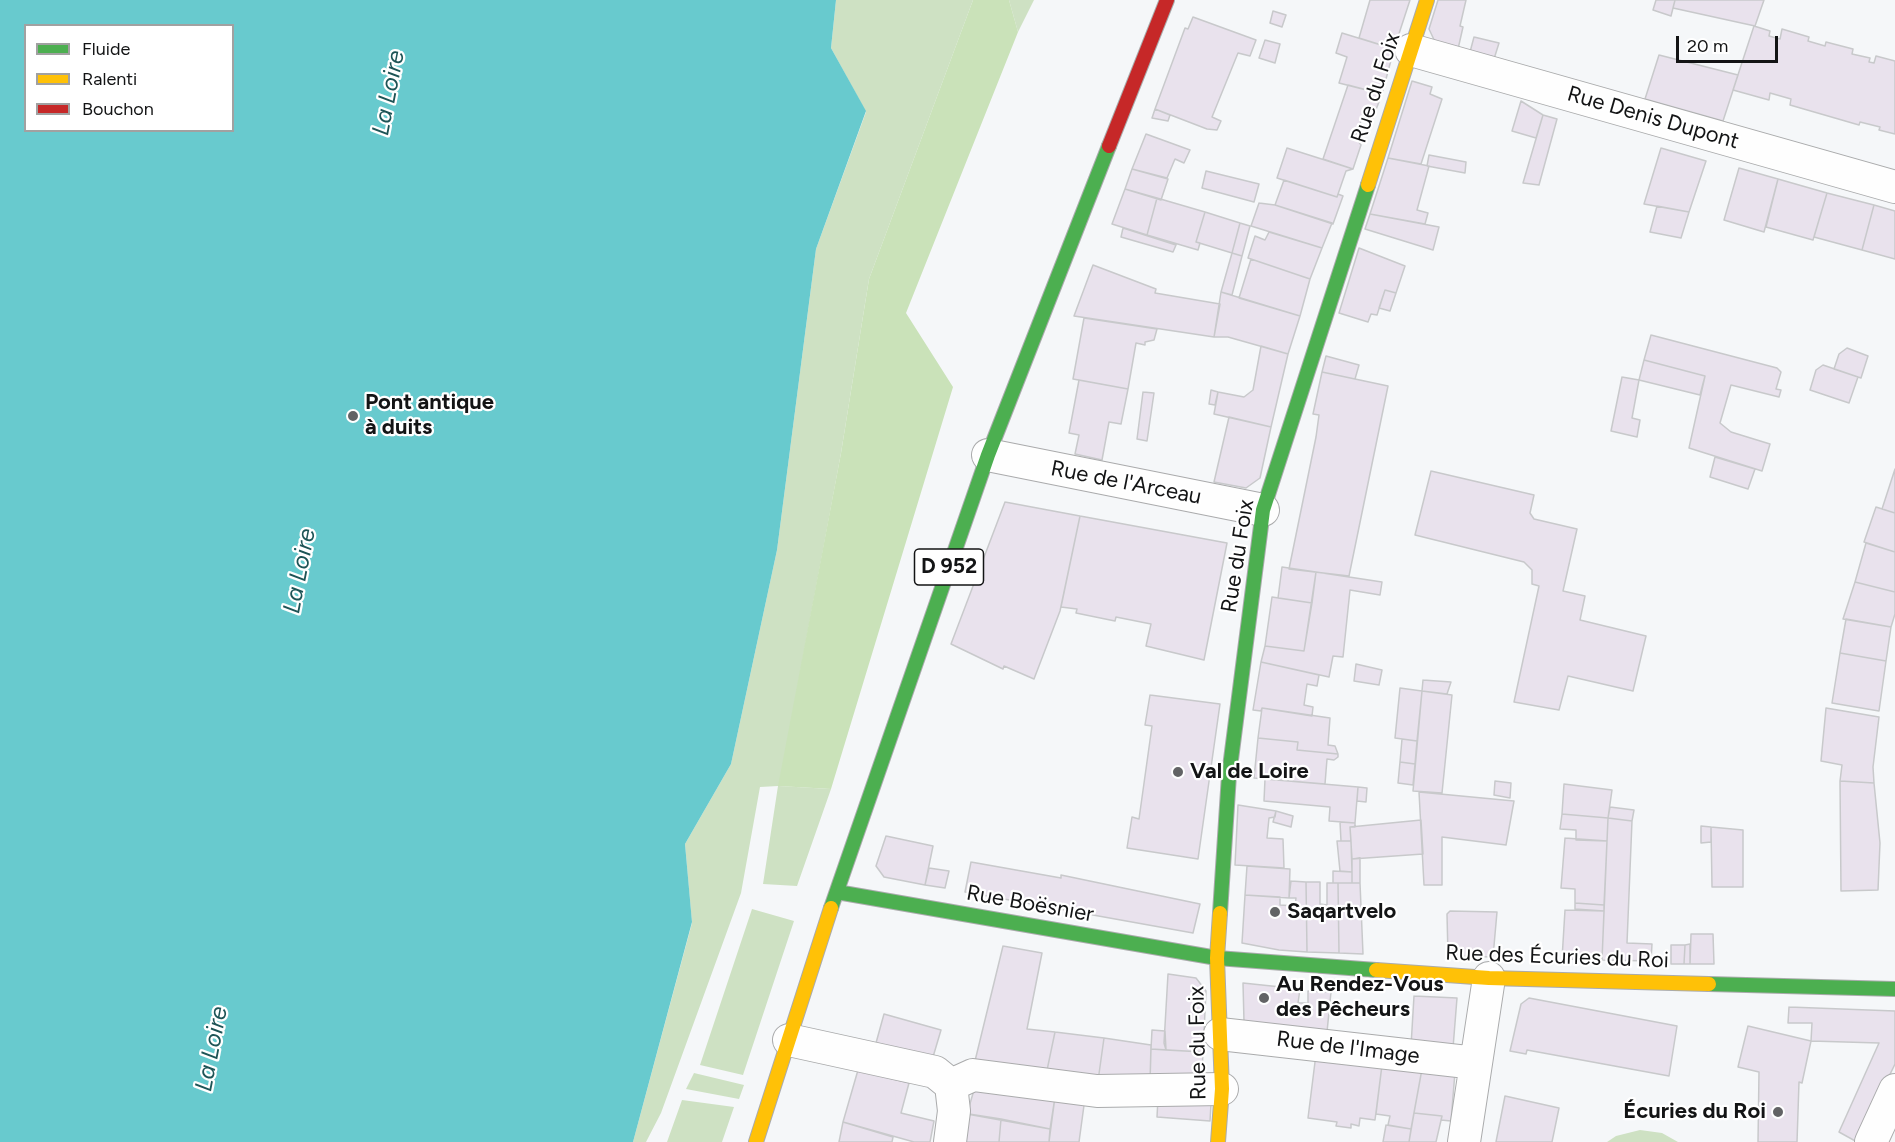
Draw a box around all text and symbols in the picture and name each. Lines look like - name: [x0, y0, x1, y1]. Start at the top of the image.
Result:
- legend: [24, 24, 234, 132]
- scale bar: [1679, 24, 1781, 62]
- street label: Rue du Foix: [1346, 30, 1406, 146]
- text: 20 m: [1687, 35, 1728, 57]
- text: Fluide: [82, 38, 130, 60]
- water label: La Loire: [367, 48, 411, 138]
- text: Ralenti: [82, 68, 137, 90]
- street label: Rue Denis Dupont: [1564, 81, 1742, 155]
- text: Bouchon: [82, 98, 154, 120]
- place label: Pont antique à duits: [365, 390, 494, 442]
- marker: Pont antique à duits: [346, 409, 360, 423]
- street label: Rue de l'Arceau: [1048, 455, 1204, 511]
- street label: Rue du Foix: [1216, 498, 1260, 614]
- water label: La Loire: [278, 526, 322, 616]
- road number: D 952: [914, 549, 984, 585]
- place label: Val de Loire: [1190, 759, 1309, 785]
- marker: Val de Loire: [1171, 765, 1185, 779]
- street label: Rue Boësnier: [964, 880, 1096, 928]
- place label: Saqartvelo: [1287, 899, 1396, 925]
- marker: Saqartvelo: [1268, 905, 1282, 919]
- street label: Rue des Écuries du Roi: [1445, 940, 1669, 974]
- place label: Au Rendez-Vous des Pêcheurs: [1276, 972, 1444, 1023]
- street label: Rue du Foix: [1184, 986, 1212, 1100]
- marker: Au Rendez-Vous des Pêcheurs: [1257, 991, 1271, 1005]
- water label: La Loire: [190, 1004, 234, 1094]
- street label: Rue de l'Image: [1275, 1026, 1421, 1070]
- place label: Écuries du Roi: [1623, 1099, 1766, 1125]
- marker: Écuries du Roi: [1771, 1105, 1785, 1119]

